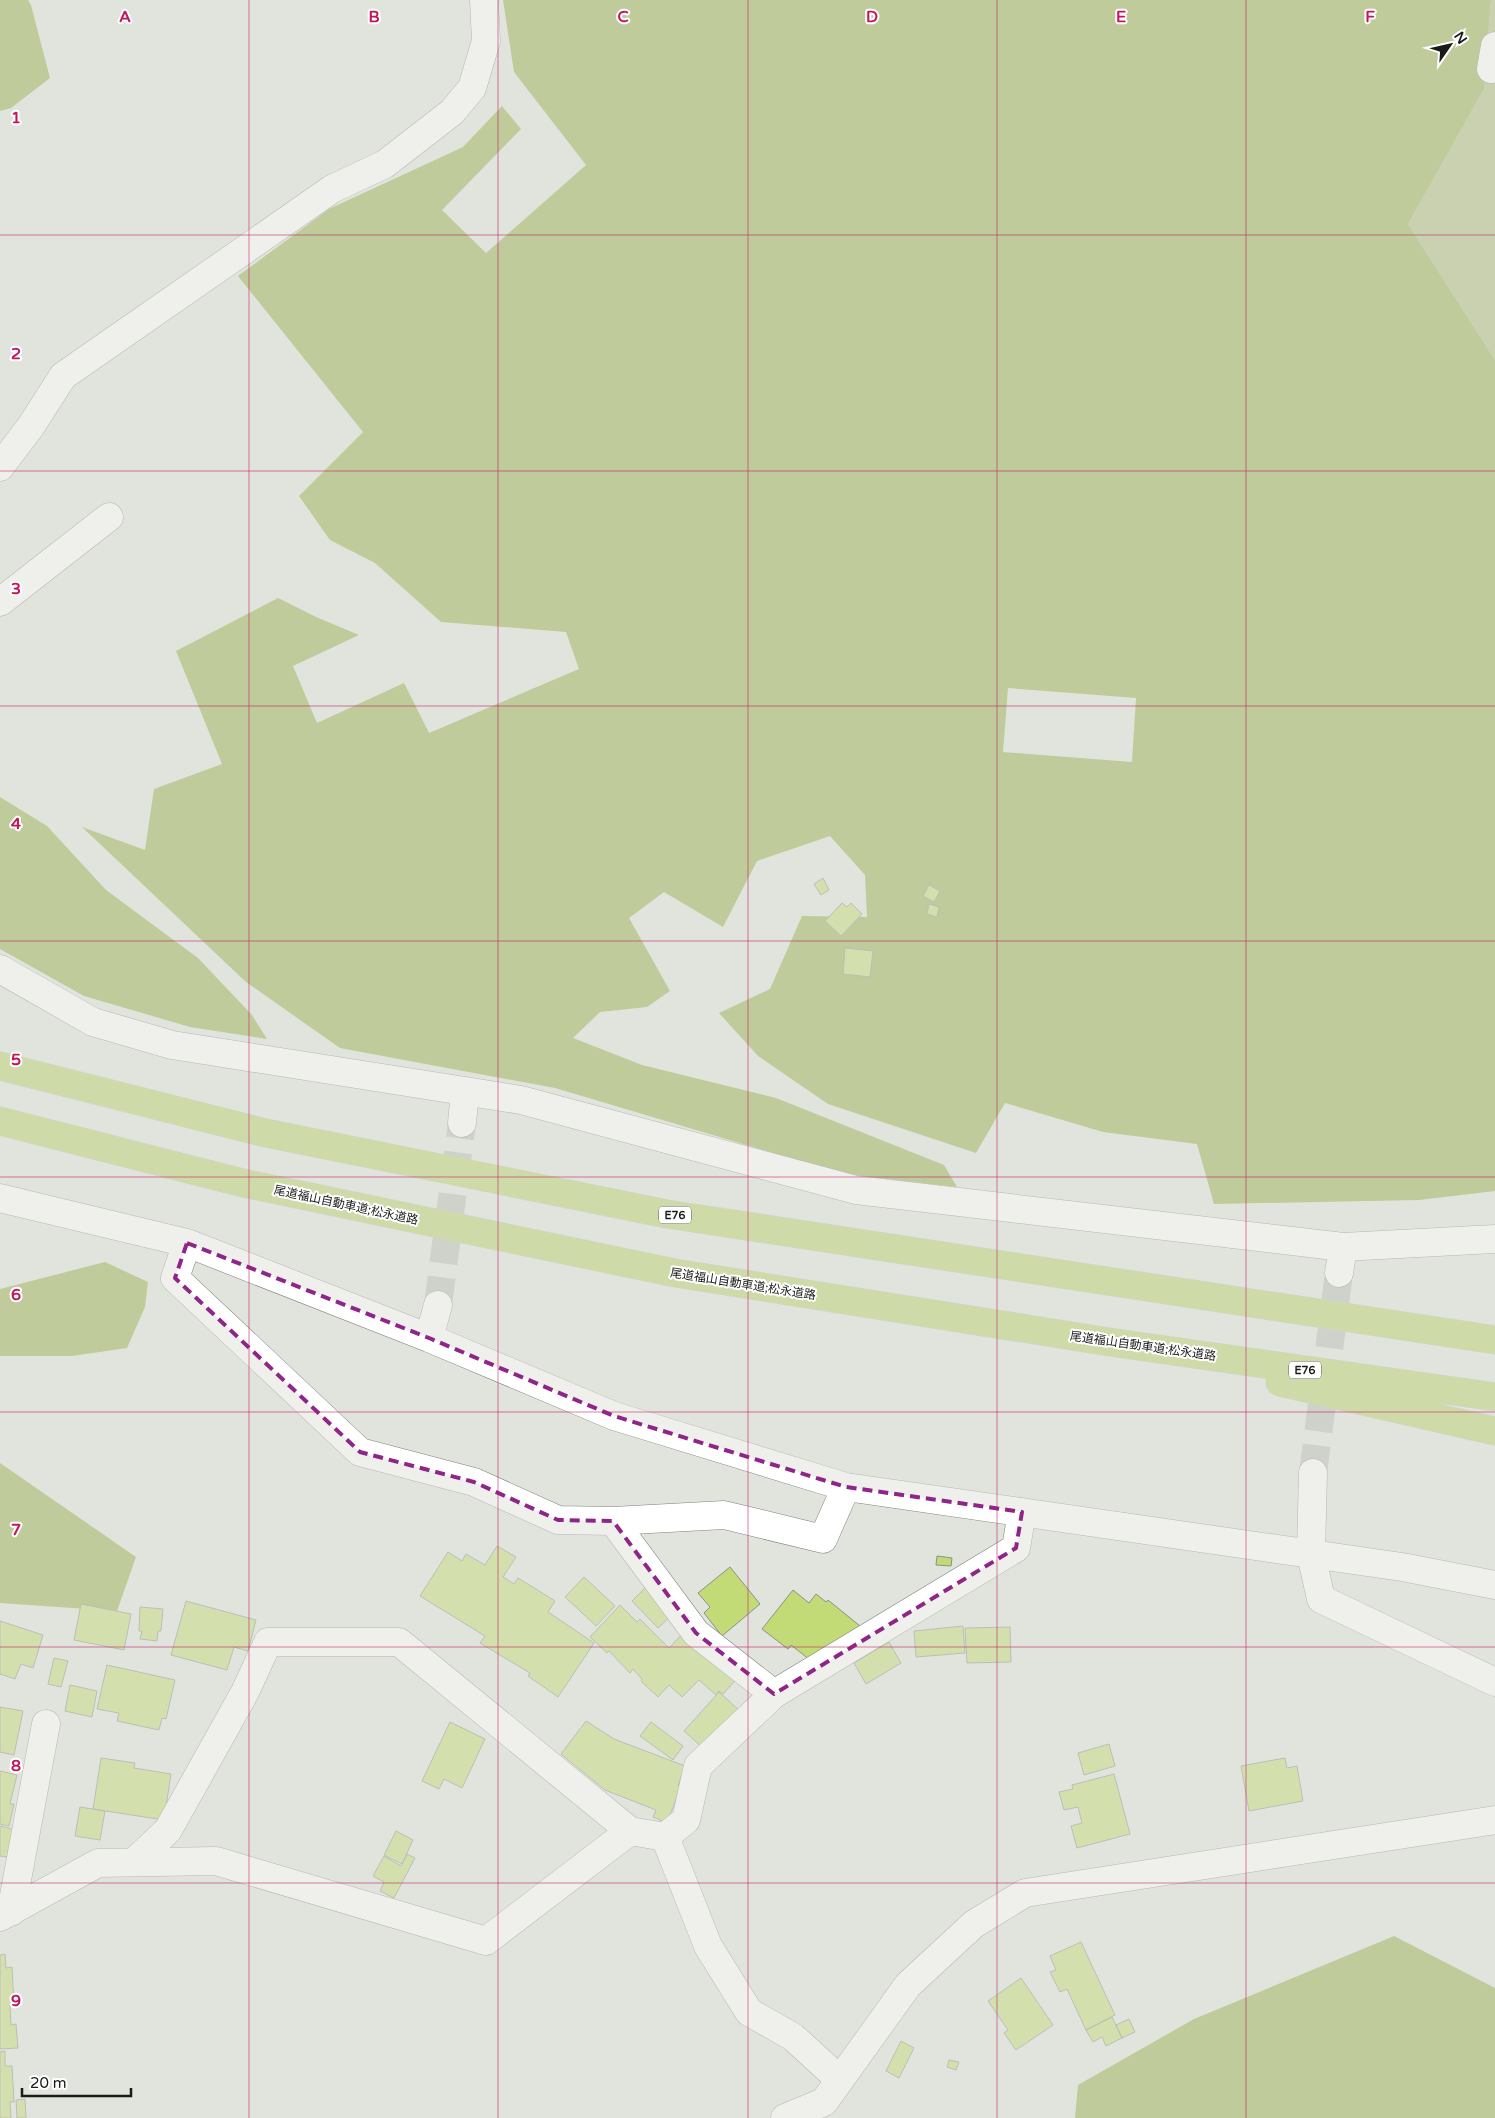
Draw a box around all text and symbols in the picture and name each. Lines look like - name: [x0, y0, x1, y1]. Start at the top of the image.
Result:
- text: A: [119, 7, 131, 27]
- text: B: [368, 7, 380, 27]
- text: C: [617, 7, 629, 27]
- text: D: [866, 7, 878, 27]
- text: E: [1116, 7, 1126, 27]
- text: F: [1365, 7, 1375, 27]
- north arrow: [1425, 20, 1475, 70]
- text: N: [1450, 29, 1471, 47]
- text: 1: [11, 108, 21, 128]
- text: 2: [11, 344, 21, 364]
- text: 3: [11, 579, 21, 599]
- text: 4: [11, 814, 21, 834]
- text: 5: [11, 1050, 21, 1070]
- street label: 尾道福山自動車道;松永道路: [273, 1183, 419, 1227]
- road number: E76: [659, 1206, 691, 1224]
- street label: 尾道福山自動車道;松永道路: [669, 1266, 817, 1302]
- text: 6: [11, 1285, 21, 1305]
- street label: 尾道福山自動車道;松永道路: [1069, 1329, 1217, 1363]
- road number: E76: [1289, 1362, 1321, 1378]
- text: 7: [11, 1520, 21, 1540]
- text: 8: [11, 1756, 21, 1776]
- text: 9: [11, 1991, 21, 2011]
- scale bar: [22, 2066, 131, 2098]
- text: 20 m: [30, 2074, 67, 2092]

